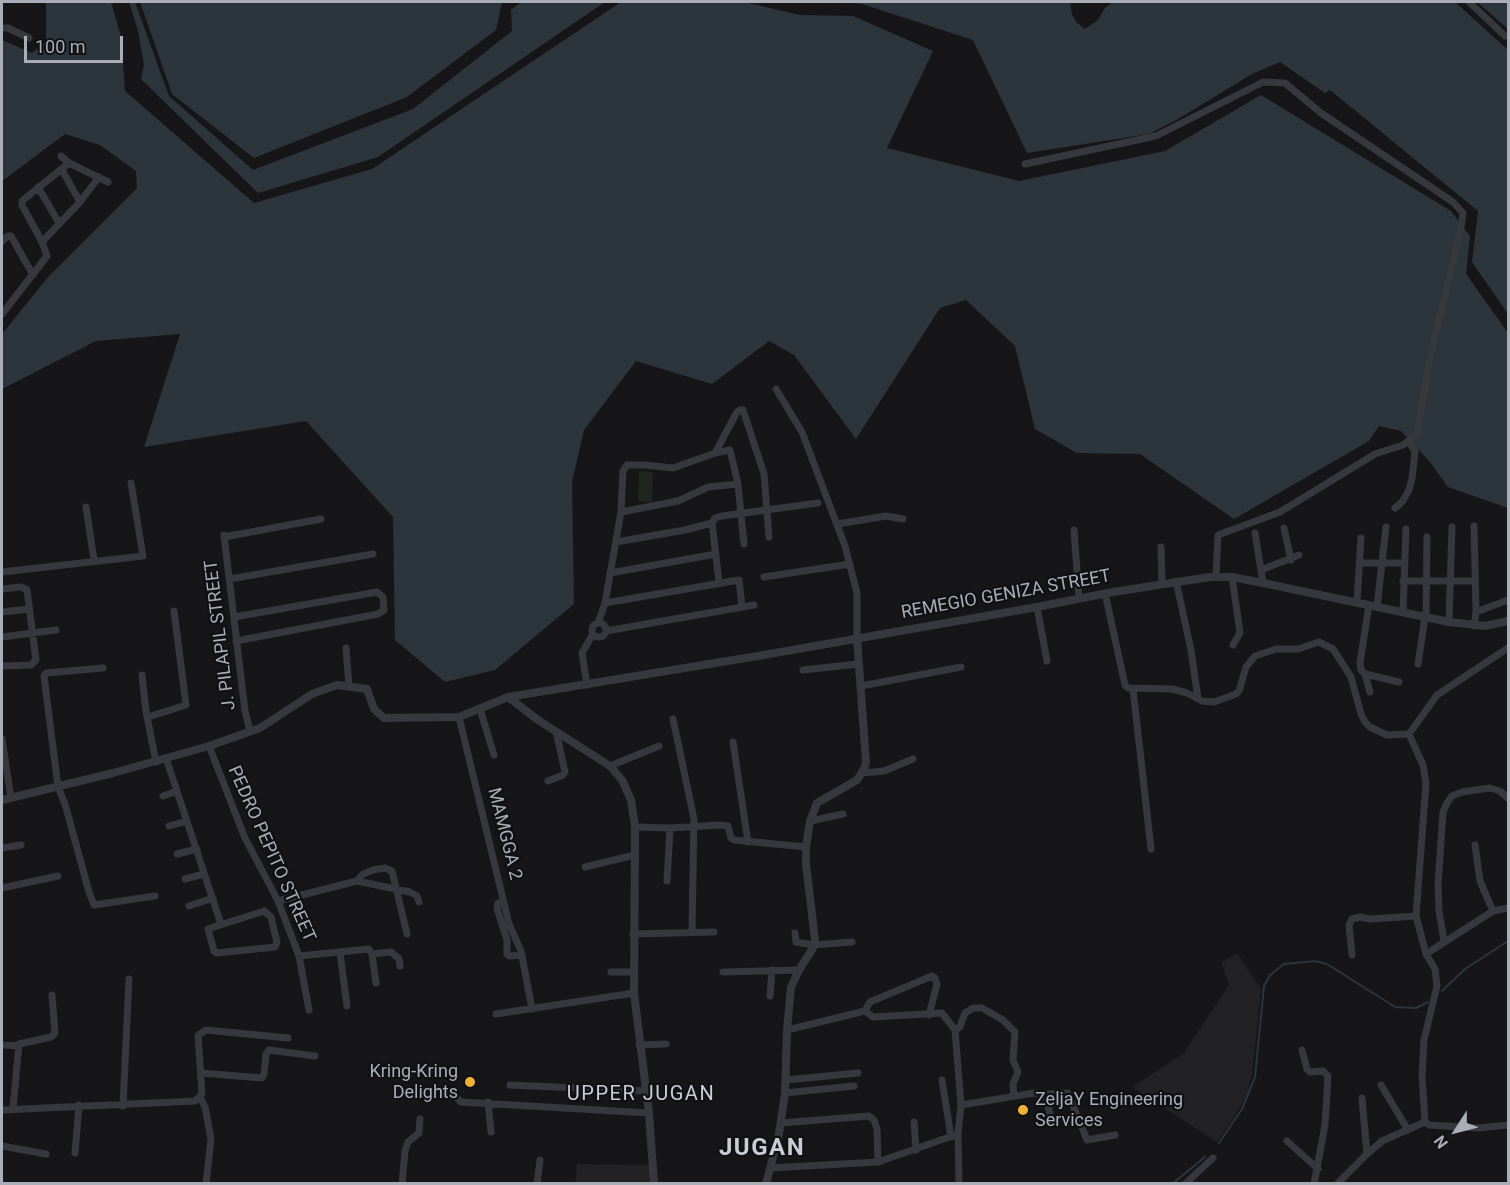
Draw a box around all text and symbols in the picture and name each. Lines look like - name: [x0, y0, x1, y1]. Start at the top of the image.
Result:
- scale bar: [27, 24, 126, 62]
- text: 100 m: [35, 36, 86, 57]
- street label: J. PILAPIL STREET: [201, 559, 241, 711]
- street label: REMEGIO GENIZA STREET: [899, 566, 1113, 624]
- street label: PEDRO PEPITO STREET: [222, 763, 320, 945]
- street label: MAMGGA 2: [482, 786, 526, 882]
- place label: Kring-Kring Delights: [369, 1061, 458, 1104]
- marker: Kring-Kring Delights: [463, 1075, 477, 1089]
- district label: UPPER JUGAN: [567, 1083, 715, 1107]
- place label: ZeljaY Engineering Services: [1035, 1089, 1183, 1132]
- north arrow: [1426, 1101, 1486, 1161]
- marker: ZeljaY Engineering Services: [1016, 1103, 1030, 1117]
- text: N: [1430, 1132, 1452, 1152]
- district label: JUGAN: [719, 1135, 805, 1163]

